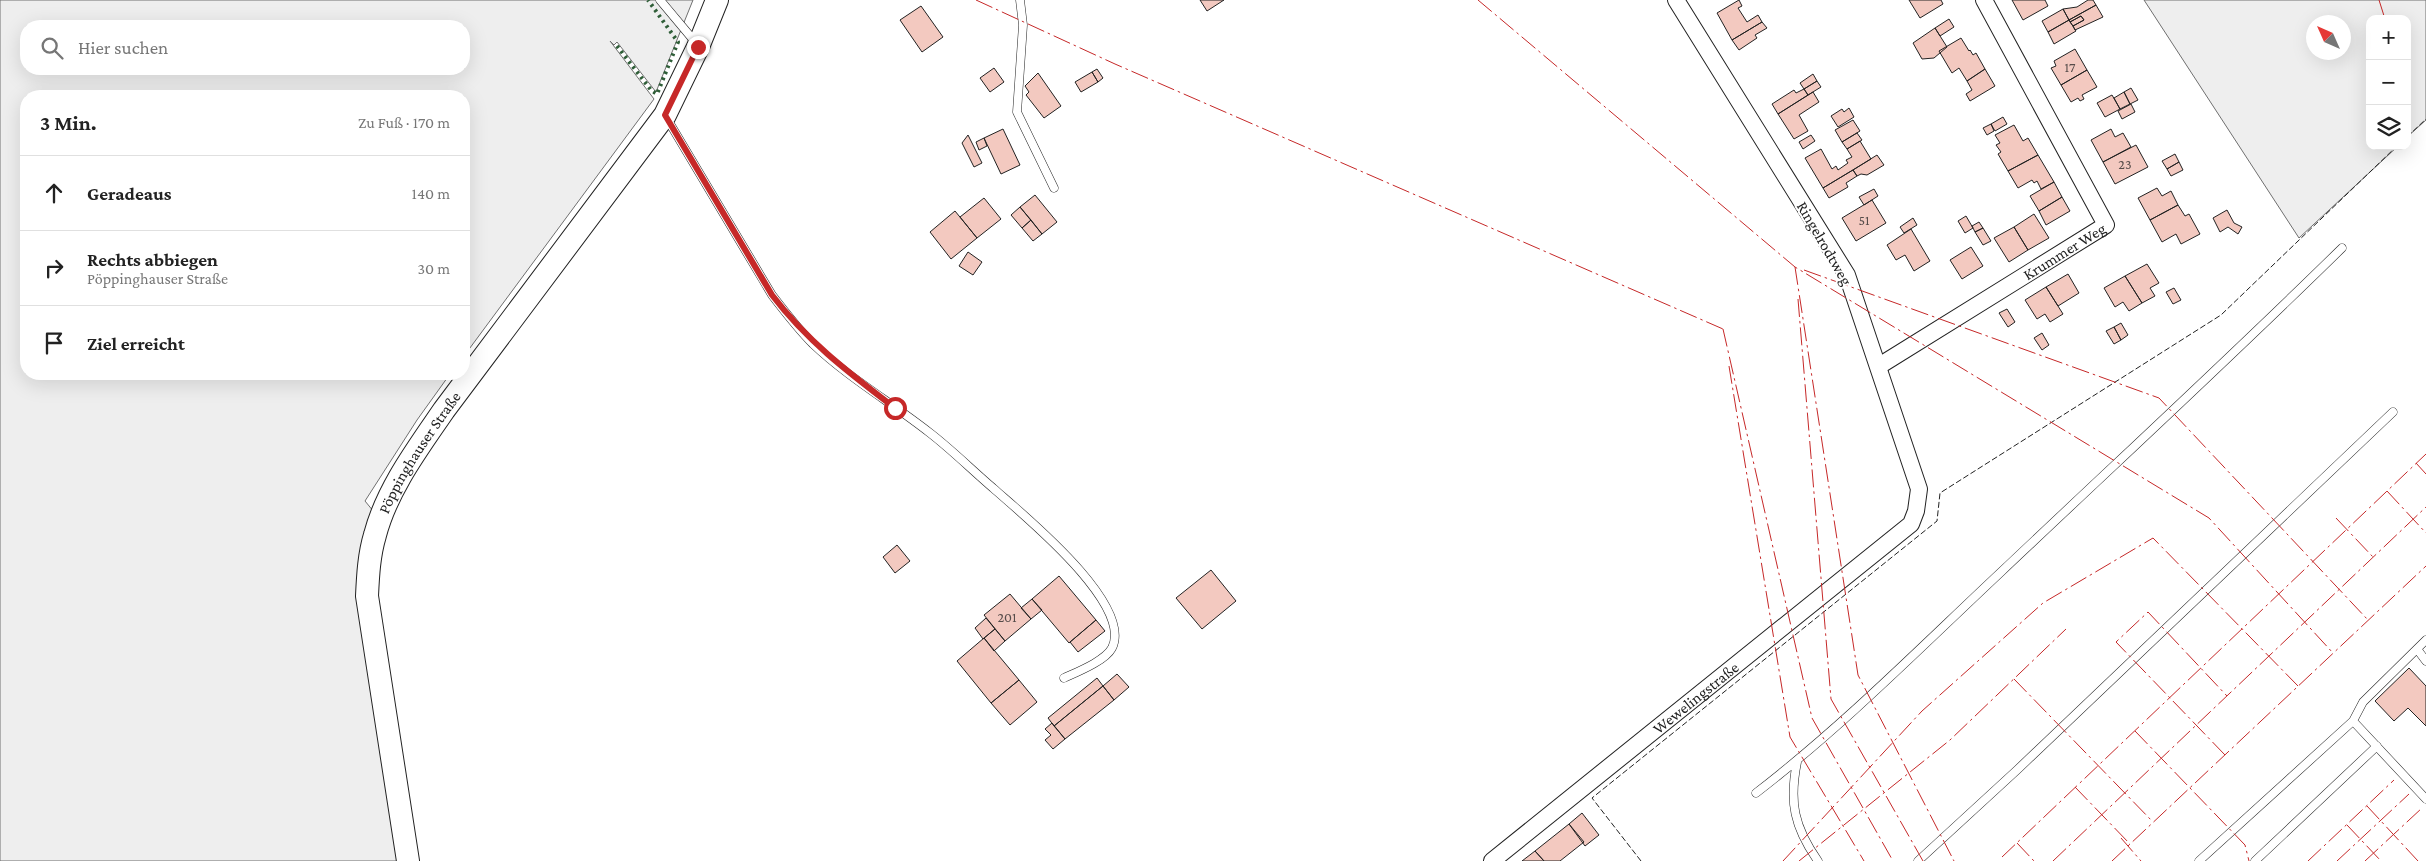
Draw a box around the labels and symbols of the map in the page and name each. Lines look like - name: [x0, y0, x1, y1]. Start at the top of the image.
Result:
- north arrow: [2306, 15, 2351, 60]
- route end: [687, 36, 710, 59]
- house number: 17: [2064, 59, 2076, 75]
- house number: 23: [2118, 156, 2132, 172]
- street label: Ringelrodtweg: [1793, 198, 1856, 289]
- house number: 51: [1858, 212, 1870, 228]
- street label: Krummer Weg: [2020, 219, 2109, 283]
- street label: Pöppinghauser Straße: [375, 388, 464, 516]
- route start: [884, 397, 907, 420]
- house number: 201: [997, 609, 1017, 625]
- street label: Wewelingstraße: [1650, 658, 1742, 737]

